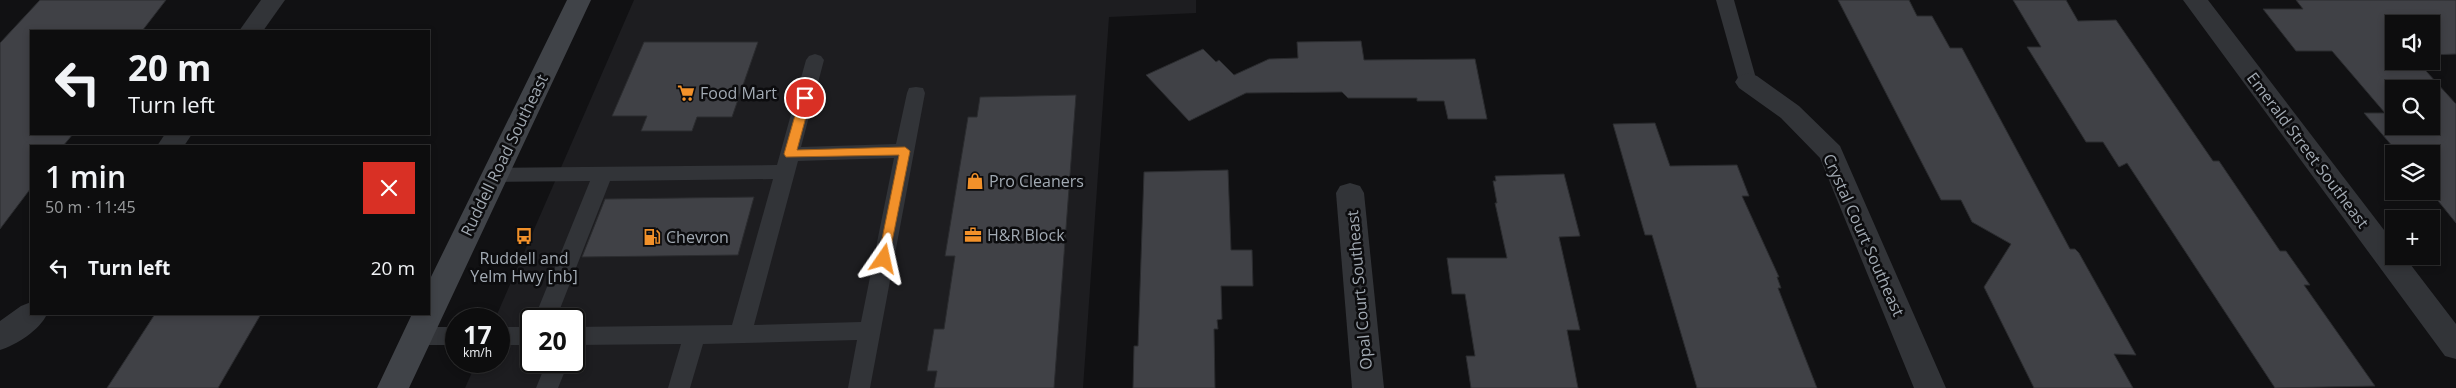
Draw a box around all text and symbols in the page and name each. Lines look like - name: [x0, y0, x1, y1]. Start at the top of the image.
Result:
- map controls: [2385, 15, 2440, 265]
- button: sound: [2385, 15, 2440, 70]
- text: 20 m: [128, 44, 211, 91]
- icon: left: [45, 50, 110, 115]
- street label: Emerald Street Southeast: [2242, 68, 2374, 233]
- street label: Ruddell Road Southeast: [455, 70, 553, 240]
- pin: [784, 77, 826, 119]
- button: search: [2385, 80, 2440, 135]
- place label: Food Mart: [700, 82, 777, 104]
- supermarket icon: Food Mart: [676, 83, 696, 103]
- icon: arrive: [791, 84, 819, 112]
- text: Turn left: [128, 89, 215, 119]
- button: layers: [2385, 145, 2440, 200]
- street label: Crystal Court Southeast: [1818, 150, 1910, 320]
- text: 1 min: [45, 156, 126, 197]
- button: close: [363, 162, 415, 214]
- place label: Pro Cleaners: [989, 170, 1084, 192]
- shop icon: Pro Cleaners: [965, 171, 985, 191]
- text: 50 m · 11:45: [45, 196, 136, 218]
- street label: Opal Court Southeast: [1341, 209, 1377, 371]
- button: +: [2385, 210, 2440, 265]
- place label: H&R Block: [987, 224, 1065, 246]
- office icon: H&R Block: [963, 225, 983, 245]
- bus stop icon: Ruddell and Yelm Hwy [nb]: [514, 226, 534, 246]
- place label: Chevron: [666, 226, 729, 248]
- fuel station icon: Chevron: [642, 227, 662, 247]
- position arrow: [857, 232, 909, 284]
- place label: Ruddell and Yelm Hwy [nb]: [470, 247, 578, 287]
- icon: left: [45, 254, 73, 282]
- text: Turn left: [88, 255, 170, 281]
- text: 20 m: [371, 255, 415, 281]
- speed limit sign: 20: [520, 308, 585, 373]
- text: 17: [463, 317, 492, 351]
- text: km/h: [463, 344, 492, 361]

